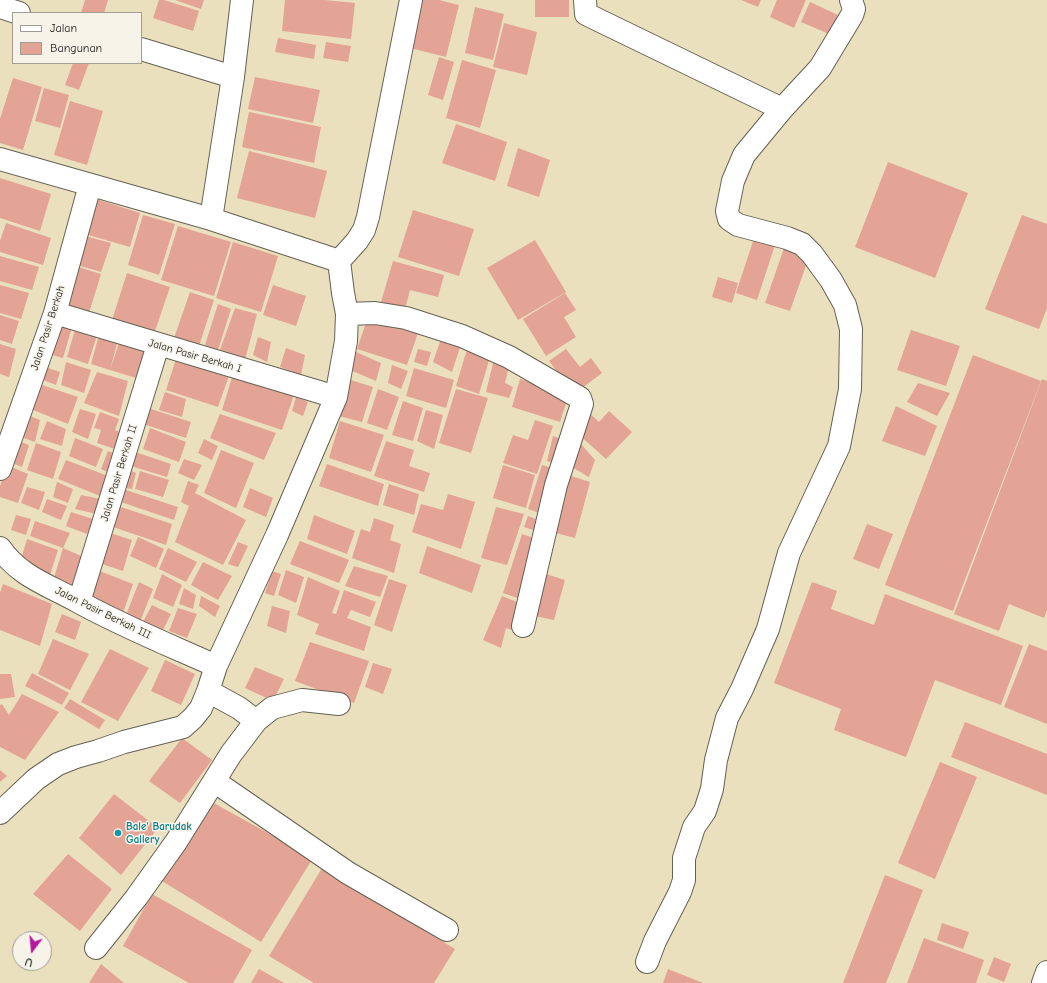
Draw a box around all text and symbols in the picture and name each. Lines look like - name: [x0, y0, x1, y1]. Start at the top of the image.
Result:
- legend: [12, 12, 142, 64]
- text: Jalan: [50, 21, 77, 35]
- text: Bangunan: [50, 41, 102, 55]
- street label: Jalan Pasir Berkah: [28, 284, 68, 372]
- street label: Jalan Pasir Berkah I: [147, 336, 243, 376]
- street label: Jalan Pasir Berkah II: [98, 423, 140, 523]
- street label: Jalan Pasir Berkah III: [53, 584, 153, 642]
- place label: Bale' Barudak Gallery: [126, 820, 192, 846]
- marker: Bale' Barudak Gallery: [113, 828, 123, 838]
- north arrow: [12, 931, 52, 971]
- text: U: [24, 955, 34, 969]

